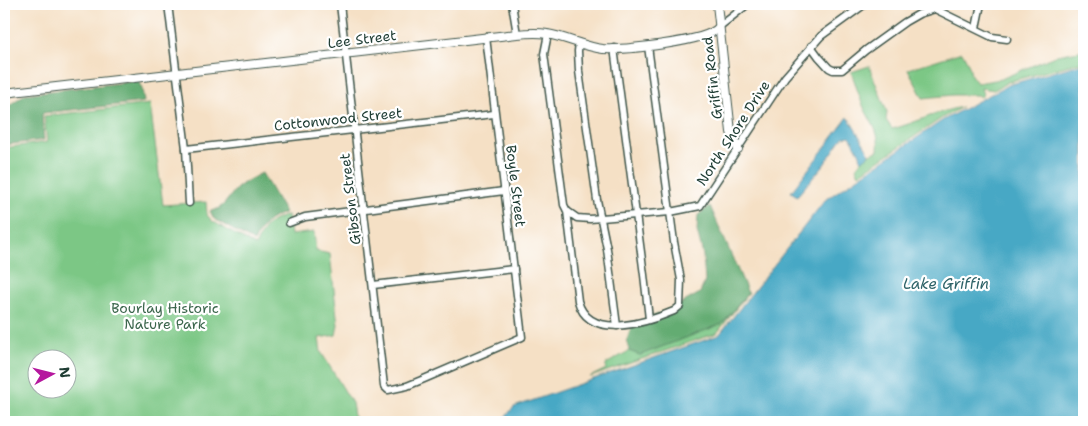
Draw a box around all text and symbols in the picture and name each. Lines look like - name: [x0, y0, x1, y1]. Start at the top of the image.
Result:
- street label: Lee Street: [327, 26, 397, 52]
- street label: Griffin Road: [698, 35, 726, 121]
- street label: North Shore Drive: [692, 77, 774, 189]
- street label: Cottonwood Street: [273, 103, 403, 135]
- street label: Boyle Street: [502, 144, 530, 228]
- street label: Gibson Street: [335, 152, 365, 246]
- water label: Lake Griffin: [903, 274, 989, 294]
- park label: Bourlay Historic Nature Park: [111, 299, 219, 333]
- north arrow: [28, 348, 78, 398]
- text: N: [55, 366, 75, 379]

